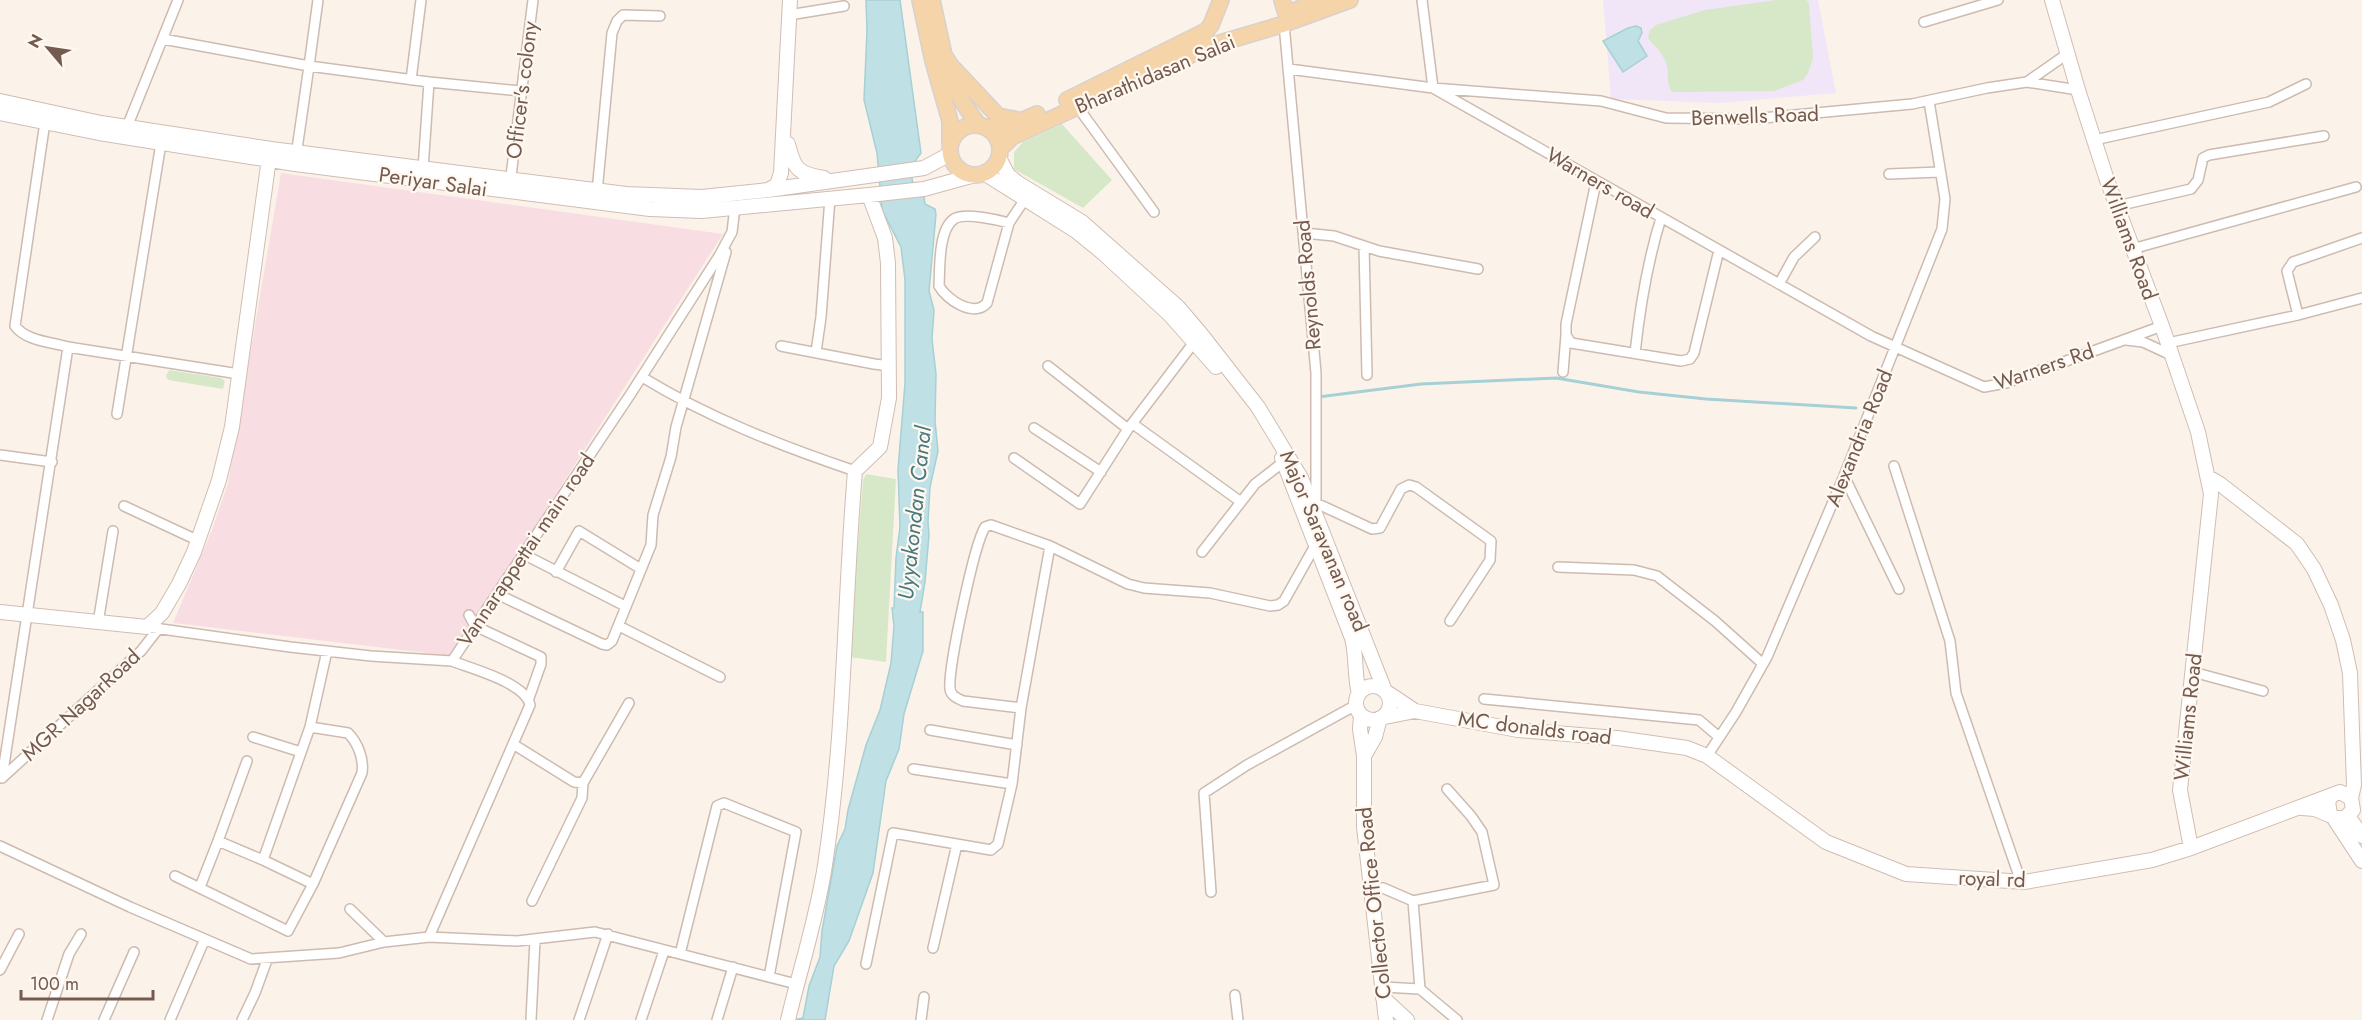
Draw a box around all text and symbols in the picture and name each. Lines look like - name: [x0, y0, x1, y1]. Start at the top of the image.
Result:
- north arrow: [18, 18, 78, 78]
- street label: Officer's colony: [499, 19, 545, 161]
- street label: Bharathidasan Salai: [1070, 27, 1240, 121]
- text: N: [22, 30, 48, 52]
- street label: Benwells Road: [1691, 99, 1819, 133]
- street label: Warners road: [1540, 140, 1660, 226]
- street label: Periyar Salai: [377, 160, 489, 204]
- street label: Williams Road: [2093, 174, 2165, 304]
- street label: Reynolds Road: [1287, 219, 1329, 351]
- street label: Warners Rd: [1990, 336, 2098, 398]
- street label: Alexandria Road: [1818, 365, 1900, 511]
- water label: Uyyakondan Canal: [889, 424, 939, 601]
- street label: Major Saravanan road: [1272, 446, 1376, 636]
- street label: Vannarappettai main road: [450, 447, 602, 653]
- street label: MGR NagarRoad: [15, 642, 147, 768]
- street label: Williams Road: [2166, 652, 2210, 782]
- street label: MC donalds road: [1457, 704, 1613, 752]
- street label: Collector Office Road: [1349, 806, 1399, 1000]
- street label: royal rd: [1958, 863, 2026, 895]
- scale bar: [21, 963, 153, 1001]
- text: 100 m: [30, 971, 79, 997]

